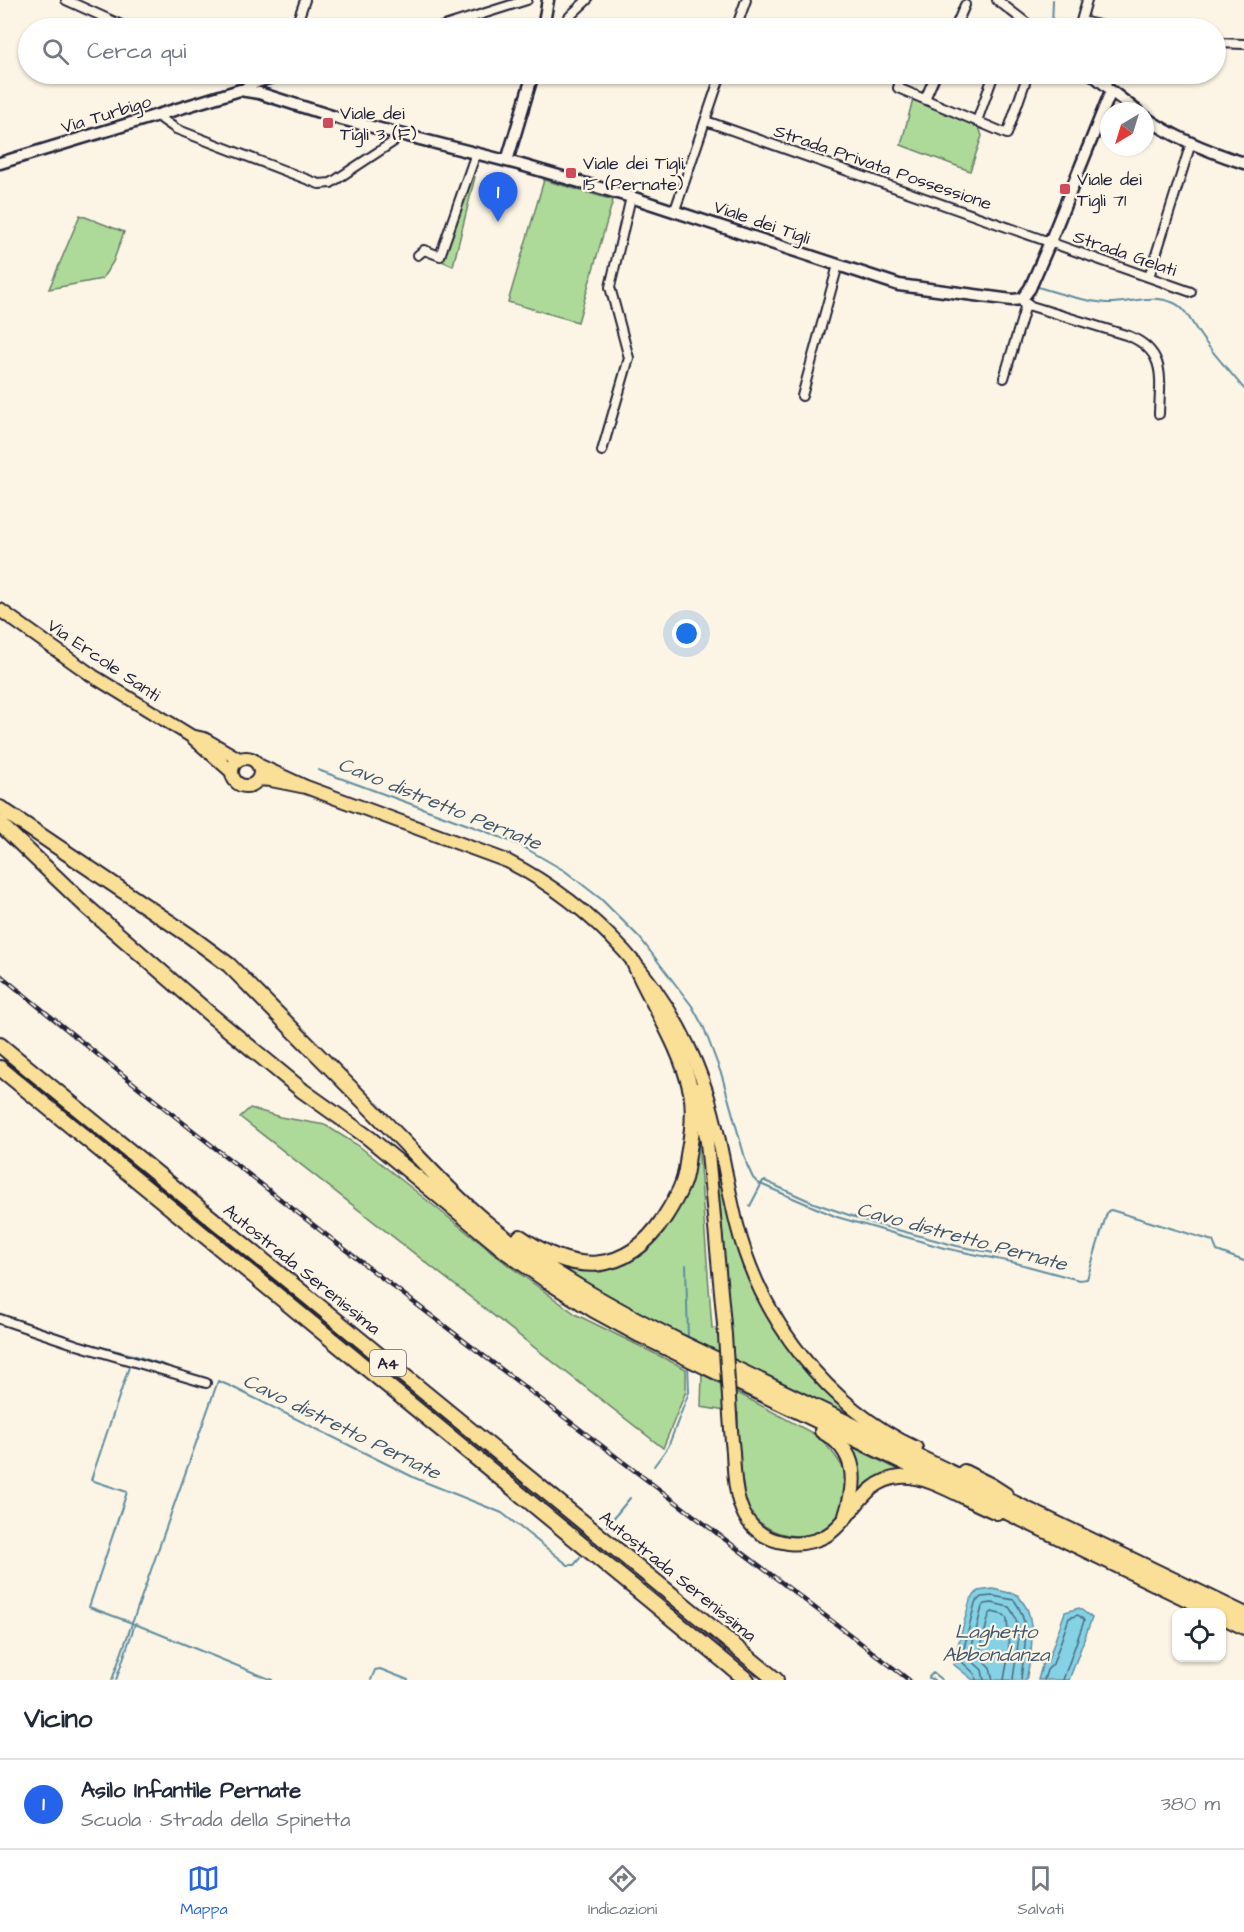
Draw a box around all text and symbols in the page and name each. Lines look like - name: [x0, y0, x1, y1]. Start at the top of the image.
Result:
- search box: [18, 18, 1226, 84]
- icon: search: [39, 35, 72, 68]
- text: Cerca qui: [87, 36, 186, 67]
- street label: Via Turbigo: [58, 89, 155, 141]
- place label: Viale dei Tigli 3 (F): [340, 101, 417, 148]
- north arrow: [1100, 102, 1154, 156]
- marker: Viale dei Tigli 3 (F): [321, 116, 335, 130]
- street label: Strada Privata Possessione: [771, 118, 995, 217]
- place label: Viale dei Tigli, 15 (Pernate): [583, 151, 687, 197]
- marker: Viale dei Tigli, 15 (Pernate): [564, 166, 578, 180]
- place label: Viale dei Tigli 71: [1077, 167, 1142, 214]
- pin: 1: [478, 172, 518, 222]
- marker: Viale dei Tigli 71: [1058, 182, 1072, 196]
- street label: Viale dei Tigli: [710, 194, 814, 252]
- street label: Strada Gelati: [1070, 224, 1180, 283]
- street label: Via Ercole Santi: [42, 613, 166, 708]
- your location: [672, 619, 701, 648]
- water label: Cavo distretto Pernate: [334, 750, 546, 858]
- water label: Cavo distretto Pernate: [854, 1195, 1071, 1279]
- street label: Autostrada Serenissima: [218, 1198, 386, 1341]
- road number: A4: [370, 1350, 406, 1376]
- water label: Cavo distretto Pernate: [238, 1367, 446, 1487]
- street label: Autostrada Serenissima: [594, 1505, 762, 1648]
- map controls: [1172, 1608, 1226, 1662]
- button: locate: [1172, 1608, 1226, 1662]
- water label: Laghetto Abbondanza: [942, 1618, 1050, 1669]
- text: Vicino: [24, 1701, 92, 1737]
- text: Asilo Infantile Pernate: [81, 1775, 301, 1806]
- text: 1: [42, 1790, 45, 1818]
- text: 380 m: [1161, 1790, 1220, 1818]
- text: Scuola · Strada della Spinetta: [81, 1806, 350, 1834]
- tab: Mappa: [180, 1862, 228, 1920]
- tab: Indicazioni: [588, 1862, 657, 1920]
- tab: Salvati: [1018, 1862, 1064, 1920]

